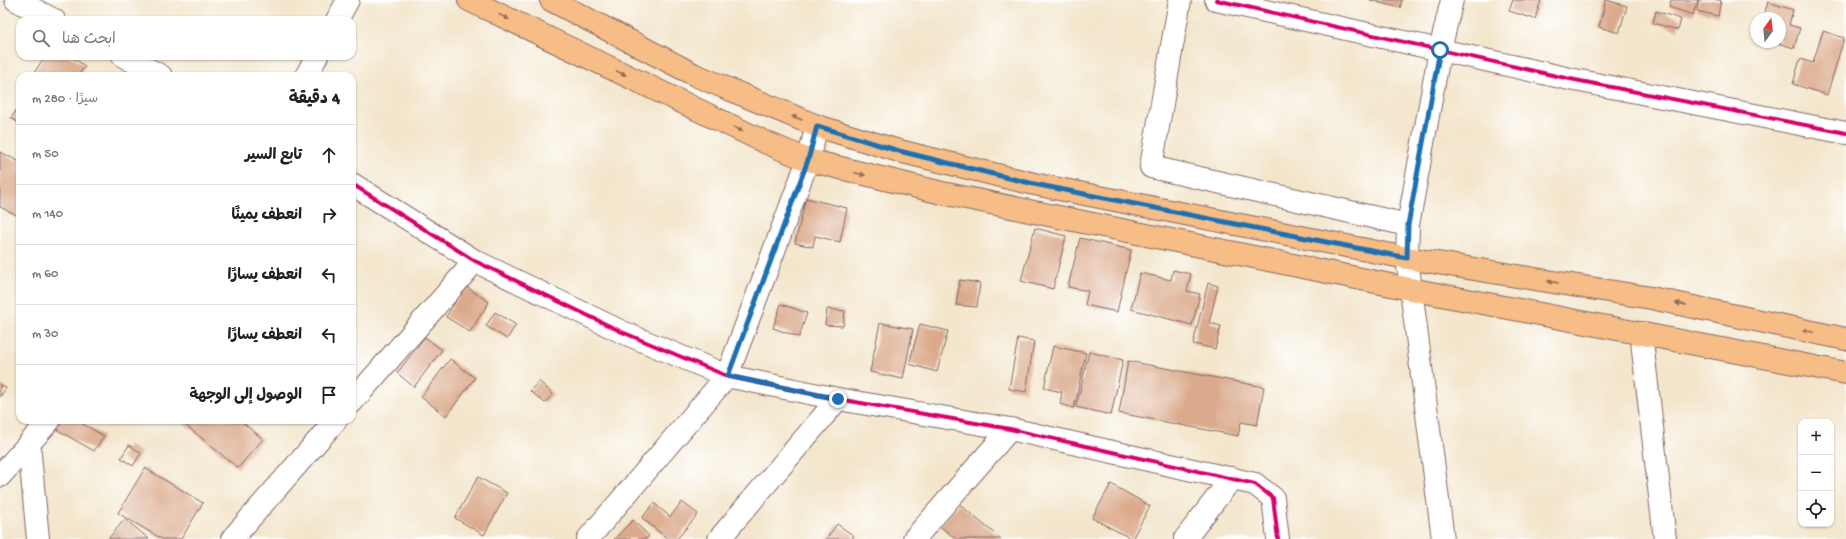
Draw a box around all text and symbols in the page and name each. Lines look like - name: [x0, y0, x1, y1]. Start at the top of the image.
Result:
- north arrow: [1750, 12, 1786, 48]
- one-way arrow: [498, 14, 509, 20]
- search box: [16, 16, 356, 60]
- icon: search: [30, 27, 52, 49]
- text: ابحث هنا: [62, 31, 116, 49]
- route start: [1431, 41, 1449, 59]
- one-way arrow: [615, 70, 627, 76]
- text: 4 دقيقة: [289, 90, 340, 110]
- text: سيرًا · 280 m: [32, 92, 98, 107]
- one-way arrow: [792, 115, 803, 121]
- one-way arrow: [733, 126, 744, 132]
- icon: ahead: [318, 144, 340, 166]
- text: 50 m: [32, 147, 59, 162]
- text: تابع السير: [245, 147, 302, 165]
- one-way arrow: [854, 171, 866, 177]
- icon: right: [318, 204, 340, 226]
- text: 140 m: [32, 207, 63, 222]
- text: انعطف يمينًا: [231, 207, 302, 225]
- icon: left: [318, 264, 340, 286]
- text: 60 m: [32, 267, 58, 282]
- text: انعطف يسارًا: [228, 267, 302, 285]
- one-way arrow: [1546, 279, 1559, 285]
- one-way arrow: [1674, 301, 1687, 307]
- icon: left: [318, 324, 340, 346]
- text: 30 m: [32, 327, 58, 342]
- text: انعطف يسارًا: [228, 327, 302, 345]
- one-way arrow: [1802, 328, 1814, 334]
- icon: arrive: [318, 384, 340, 406]
- text: الوصول إلى الوجهة: [189, 387, 302, 405]
- route end: [829, 390, 847, 408]
- map controls: [1798, 419, 1834, 527]
- button: +: [1798, 419, 1834, 455]
- button: −: [1798, 455, 1834, 491]
- button: locate: [1798, 491, 1834, 527]

